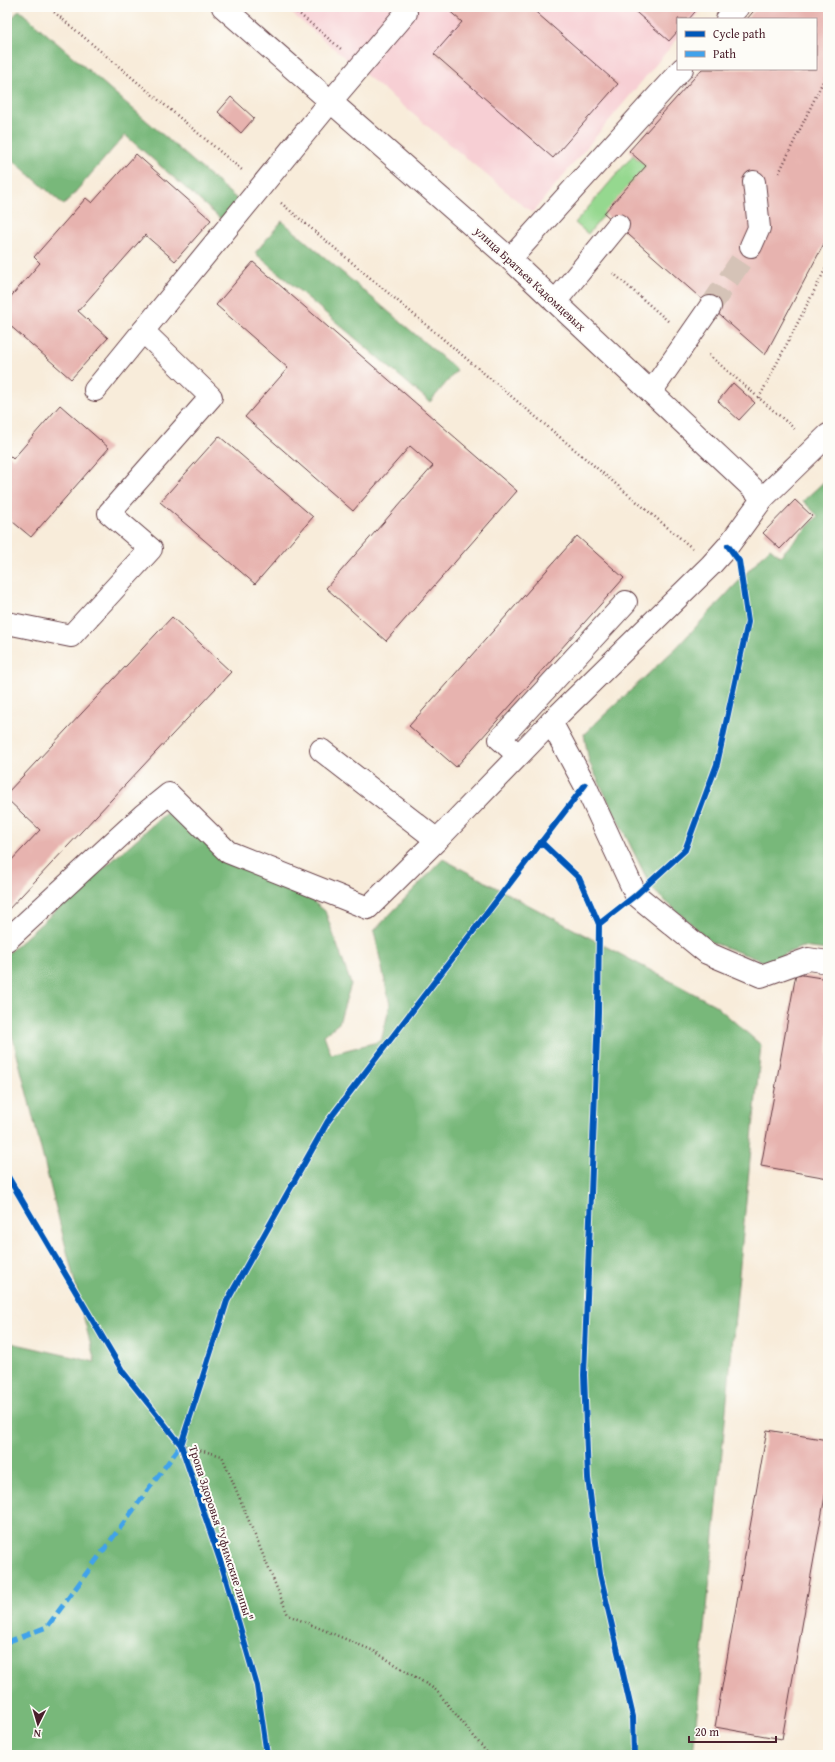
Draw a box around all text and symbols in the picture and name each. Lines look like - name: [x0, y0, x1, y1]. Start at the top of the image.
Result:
- legend: [677, 18, 817, 70]
- text: Cycle path: [713, 25, 766, 42]
- text: Path: [713, 45, 736, 62]
- street label: улица Братьев Кадомцевых: [470, 222, 590, 335]
- street label: Тропа Здоровья "Уфимские липы": [185, 1443, 258, 1623]
- north arrow: [18, 1704, 58, 1744]
- scale bar: [689, 1718, 776, 1744]
- text: 20 m: [695, 1723, 719, 1740]
- text: N: [32, 1726, 41, 1742]

